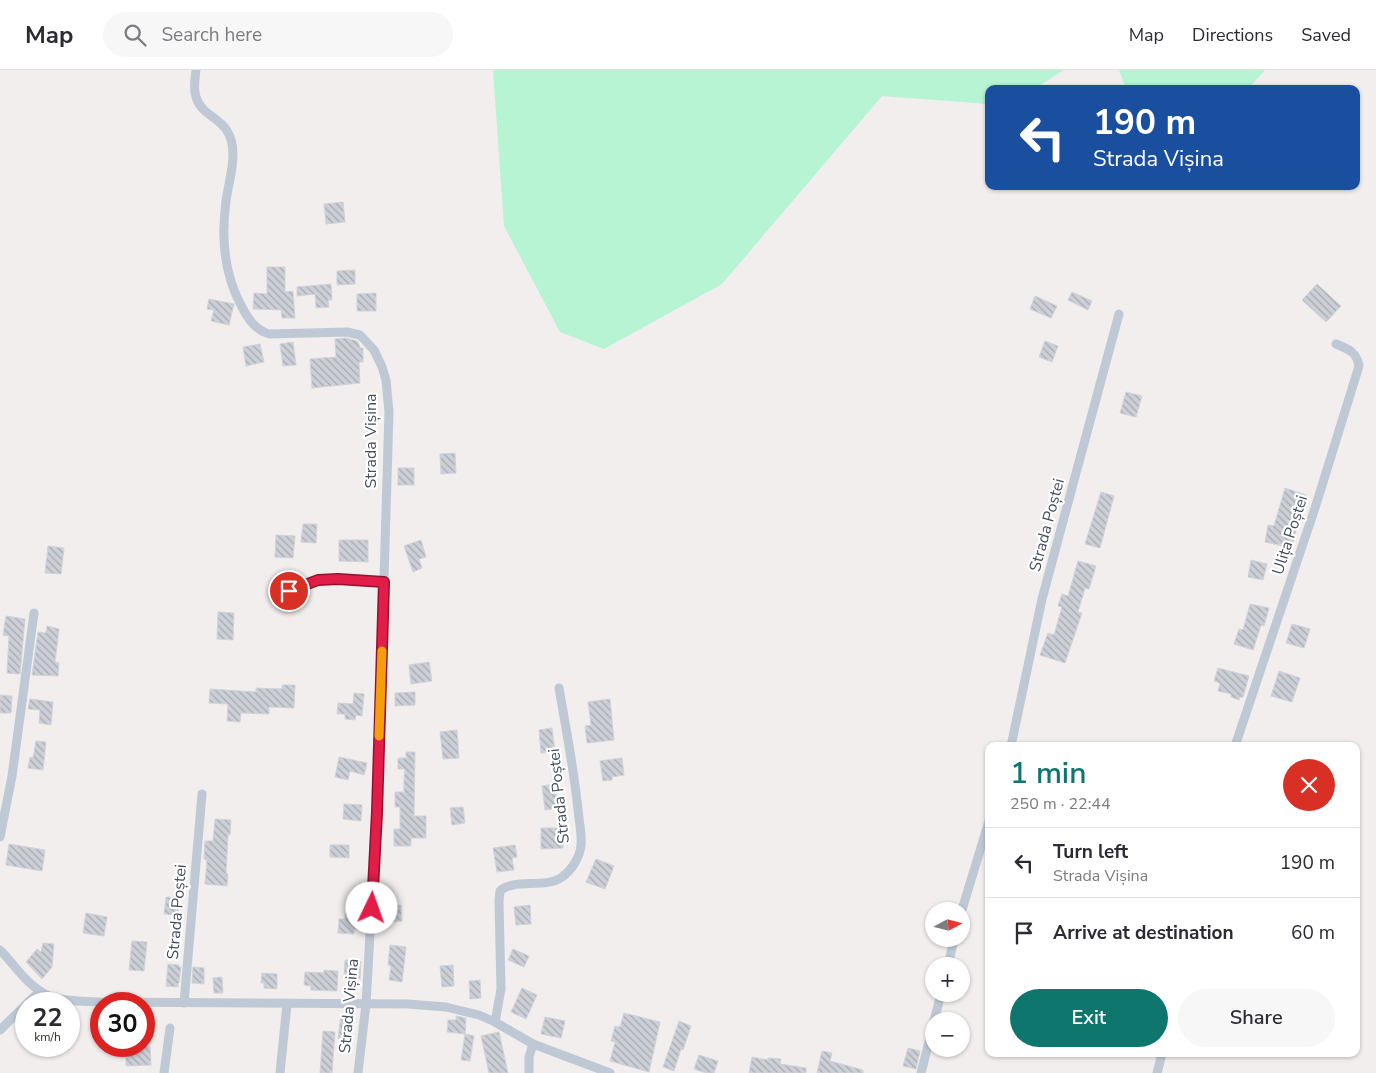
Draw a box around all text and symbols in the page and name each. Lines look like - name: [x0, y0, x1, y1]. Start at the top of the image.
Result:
- search box: [103, 12, 453, 57]
- text: Map: [25, 19, 73, 51]
- icon: search: [121, 21, 149, 49]
- text: Search here: [161, 22, 262, 48]
- text: Map: [1129, 23, 1164, 47]
- text: Directions: [1192, 23, 1273, 47]
- text: Saved: [1301, 23, 1351, 47]
- text: 190 m: [1093, 99, 1196, 146]
- icon: left: [1010, 105, 1075, 170]
- text: Strada Vișina: [1093, 144, 1224, 174]
- street label: Strada Vișina: [360, 393, 382, 489]
- street label: Strada Poștei: [1024, 476, 1070, 574]
- street label: Ulița Poștei: [1267, 492, 1313, 578]
- pin: [268, 570, 310, 612]
- icon: arrive: [275, 577, 303, 605]
- street label: Strada Poștei: [543, 747, 575, 845]
- text: 1 min: [1010, 753, 1086, 794]
- button: close: [1283, 759, 1335, 811]
- text: 250 m · 22:44: [1010, 793, 1111, 815]
- text: Turn left: [1053, 839, 1128, 865]
- icon: left: [1010, 849, 1038, 877]
- text: 190 m: [1280, 850, 1335, 876]
- street label: Strada Poștei: [162, 863, 192, 961]
- text: Strada Vișina: [1053, 865, 1148, 887]
- position arrow: [345, 881, 397, 933]
- north arrow: [925, 902, 970, 948]
- map controls: [925, 902, 970, 1057]
- icon: arrive: [1010, 919, 1038, 947]
- text: Arrive at destination: [1053, 920, 1234, 946]
- text: 60 m: [1291, 920, 1335, 946]
- button: +: [925, 957, 970, 1002]
- street label: Strada Vișina: [334, 958, 364, 1054]
- button: Exit: [1010, 989, 1168, 1047]
- button: Share: [1178, 989, 1335, 1047]
- speed limit sign: 30: [90, 992, 155, 1057]
- text: 22: [32, 1001, 63, 1035]
- button: −: [925, 1012, 970, 1057]
- text: km/h: [34, 1029, 61, 1045]

